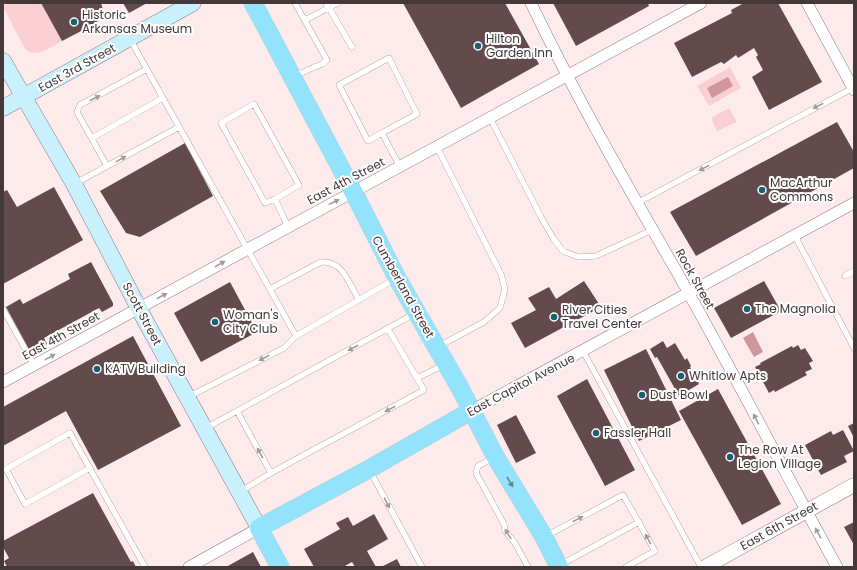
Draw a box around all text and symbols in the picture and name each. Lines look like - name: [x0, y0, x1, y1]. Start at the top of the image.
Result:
- place label: Historic Arkansas Museum: [82, 6, 192, 37]
- marker: Historic Arkansas Museum: [69, 17, 79, 27]
- place label: Hilton Garden Inn: [486, 30, 553, 61]
- street label: East 3rd Street: [35, 39, 119, 96]
- marker: Hilton Garden Inn: [473, 41, 483, 51]
- one-way arrow: [89, 94, 101, 101]
- one-way arrow: [813, 103, 824, 110]
- street label: East 4th Street: [304, 153, 388, 208]
- one-way arrow: [115, 156, 126, 162]
- one-way arrow: [698, 165, 710, 171]
- place label: MacArthur Commons: [770, 174, 833, 205]
- marker: MacArthur Commons: [757, 185, 767, 195]
- one-way arrow: [328, 199, 340, 205]
- street label: Cumberland Street: [368, 233, 439, 341]
- street label: Rock Street: [672, 245, 719, 312]
- one-way arrow: [214, 261, 226, 268]
- street label: Scott Street: [119, 279, 166, 348]
- one-way arrow: [156, 292, 168, 299]
- place label: The Magnolia: [755, 300, 836, 317]
- place label: River Cities Travel Center: [562, 301, 643, 332]
- marker: The Magnolia: [742, 304, 752, 314]
- place label: Woman's City Club: [223, 306, 279, 337]
- street label: East 4th Street: [19, 307, 103, 364]
- marker: River Cities Travel Center: [549, 312, 559, 322]
- marker: Woman's City Club: [210, 317, 220, 327]
- one-way arrow: [348, 344, 359, 351]
- street label: East Capitol Avenue: [464, 349, 578, 420]
- one-way arrow: [44, 354, 55, 360]
- one-way arrow: [258, 355, 270, 361]
- place label: KATV Building: [105, 360, 186, 377]
- marker: KATV Building: [92, 364, 102, 374]
- place label: Whitlow Apts: [689, 367, 766, 384]
- marker: Whitlow Apts: [676, 371, 686, 381]
- place label: Dust Bowl: [650, 386, 708, 403]
- marker: Dust Bowl: [637, 390, 647, 400]
- one-way arrow: [384, 405, 396, 412]
- one-way arrow: [753, 413, 759, 425]
- place label: Fassler Hall: [604, 424, 671, 441]
- marker: Fassler Hall: [591, 428, 601, 438]
- place label: The Row At Legion Village: [738, 441, 821, 472]
- one-way arrow: [257, 447, 263, 459]
- marker: The Row At Legion Village: [725, 452, 735, 462]
- one-way arrow: [507, 476, 514, 488]
- one-way arrow: [384, 497, 391, 509]
- street label: East 6th Street: [737, 497, 821, 554]
- one-way arrow: [572, 516, 584, 522]
- one-way arrow: [815, 527, 822, 539]
- one-way arrow: [505, 528, 512, 539]
- one-way arrow: [644, 533, 651, 545]

